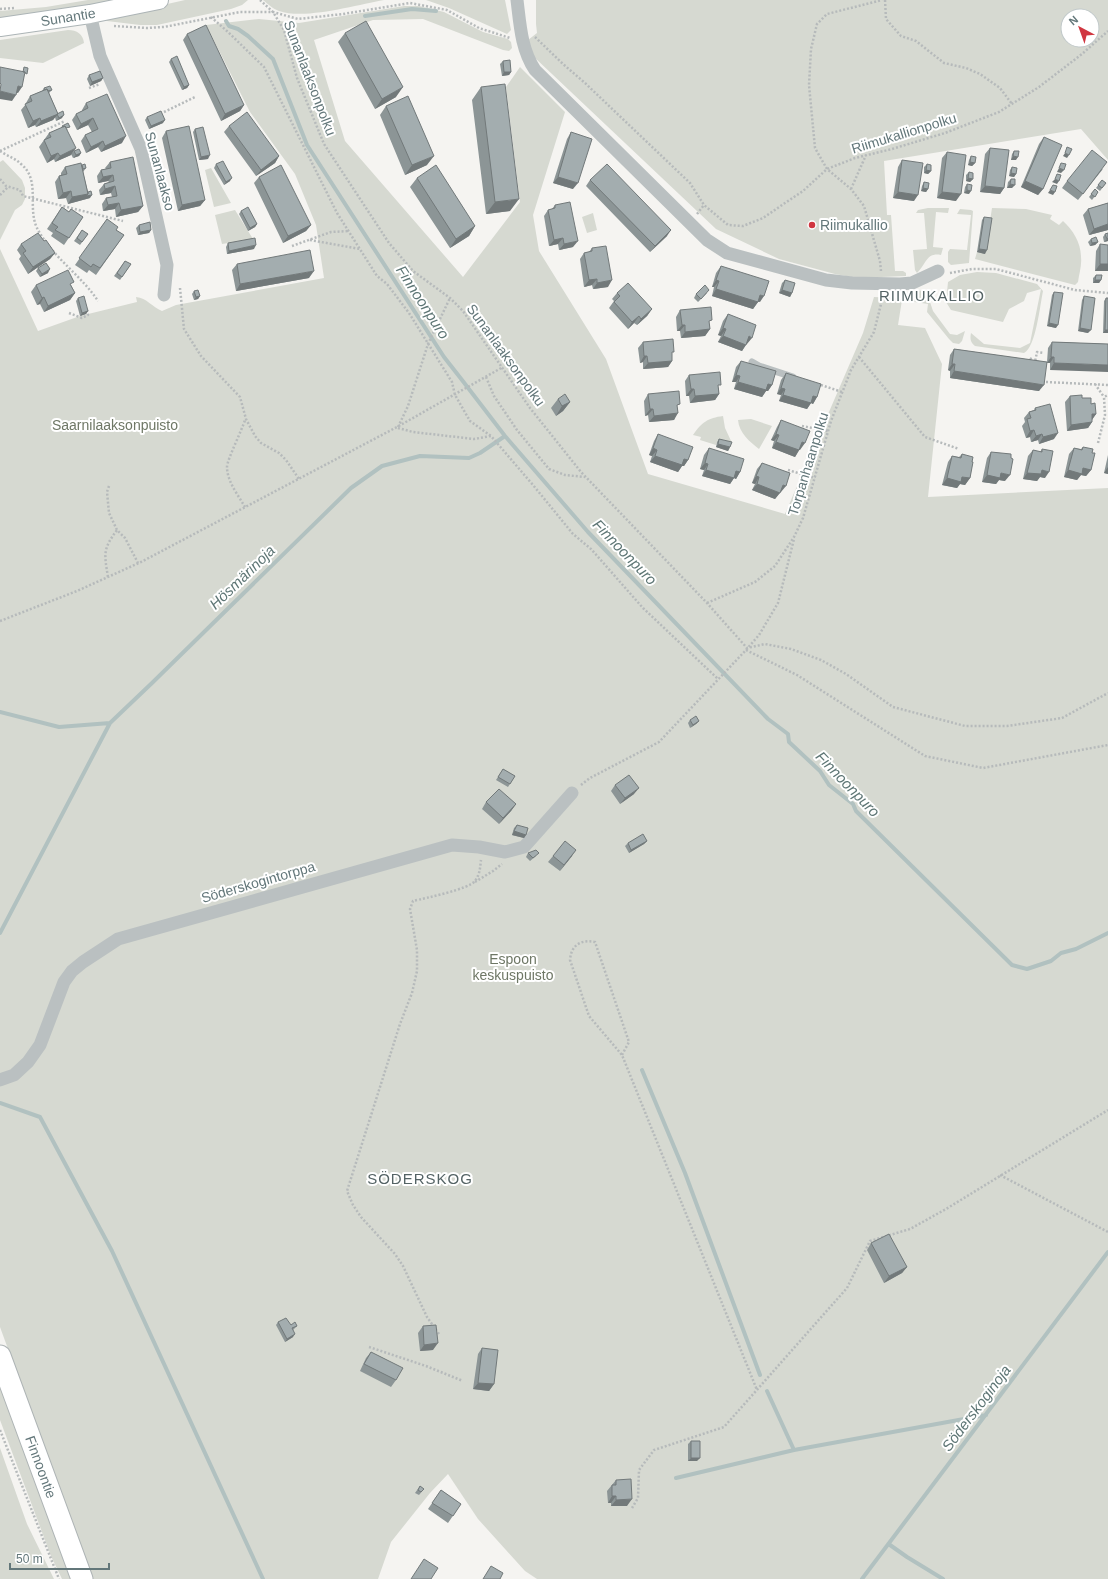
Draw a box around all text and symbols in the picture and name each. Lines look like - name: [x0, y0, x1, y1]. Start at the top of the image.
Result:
- street label: Sunantie: [39, 5, 97, 29]
- north arrow: [1060, 8, 1100, 48]
- text: N: [1067, 13, 1080, 28]
- street label: Sunanlaaksonpolku: [281, 18, 339, 138]
- street label: Riimukallionpolku: [850, 109, 958, 157]
- street label: Sunanlaakso: [142, 130, 178, 212]
- place label: Riimukallio: [820, 217, 888, 233]
- marker: Riimukallio: [807, 220, 817, 230]
- water label: Finnoonpuro: [393, 262, 453, 342]
- district label: RIIMUKALLIO: [879, 287, 985, 304]
- street label: Sunanlaaksonpolku: [464, 301, 548, 409]
- street label: Torpanhaanpolku: [785, 410, 831, 518]
- park label: Saarnilaaksonpuisto: [52, 417, 178, 433]
- water label: Finnoonpuro: [590, 516, 660, 588]
- water label: Hösmärinoja: [206, 542, 278, 612]
- water label: Finnoonpuro: [813, 748, 883, 820]
- street label: Söderskogintorppa: [199, 858, 317, 906]
- park label: Espoon keskuspuisto: [473, 951, 554, 983]
- district label: SÖDERSKOG: [367, 1170, 473, 1187]
- water label: Söderskoginoja: [938, 1362, 1014, 1454]
- street label: Finnoontie: [22, 1434, 60, 1501]
- scale bar: [10, 1545, 109, 1571]
- text: 50 m: [16, 1552, 43, 1566]

